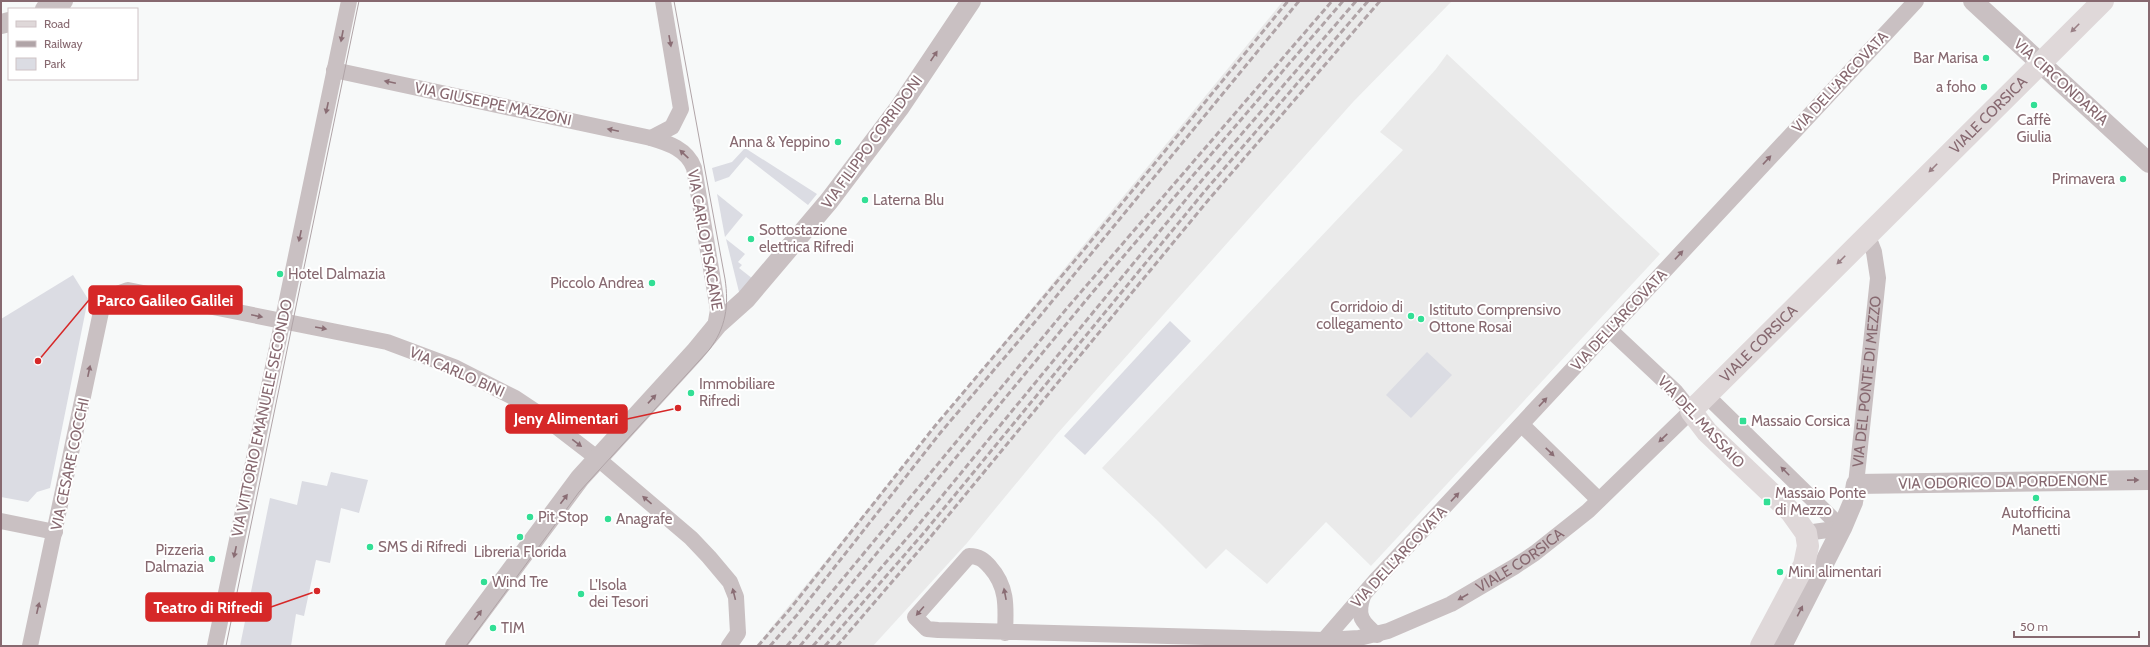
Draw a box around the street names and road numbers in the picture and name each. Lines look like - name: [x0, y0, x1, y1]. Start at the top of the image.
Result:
- street label: VIA DELL'ARCOVATA: [1788, 27, 1892, 137]
- street label: VIA CIRCONDARIA: [2010, 35, 2113, 130]
- street label: VIA FILIPPO CORRIDONI: [818, 72, 926, 212]
- street label: VIALE CORSICA: [1946, 72, 2031, 157]
- street label: VIA GIUSEPPE MAZZONI: [413, 79, 573, 129]
- street label: VIA CARLO PISACANE: [684, 168, 726, 312]
- street label: VIA DELL'ARCOVATA: [1567, 265, 1671, 375]
- street label: VIA DEL PONTE DI MEZZO: [1849, 295, 1885, 468]
- street label: VIA VITTORIO EMANUELE SECONDO: [228, 297, 296, 539]
- street label: VIALE CORSICA: [1716, 301, 1802, 386]
- street label: VIA CARLO BINI: [407, 343, 507, 401]
- street label: VIA DEL MASSAIO: [1654, 372, 1748, 472]
- street label: VIA CESARE COCCHI: [47, 396, 93, 532]
- street label: VIA ODORICO DA PORDENONE: [1898, 471, 2108, 493]
- street label: VIA DELL'ARCOVATA: [1347, 502, 1451, 612]
- street label: VIALE CORSICA: [1473, 524, 1568, 596]

